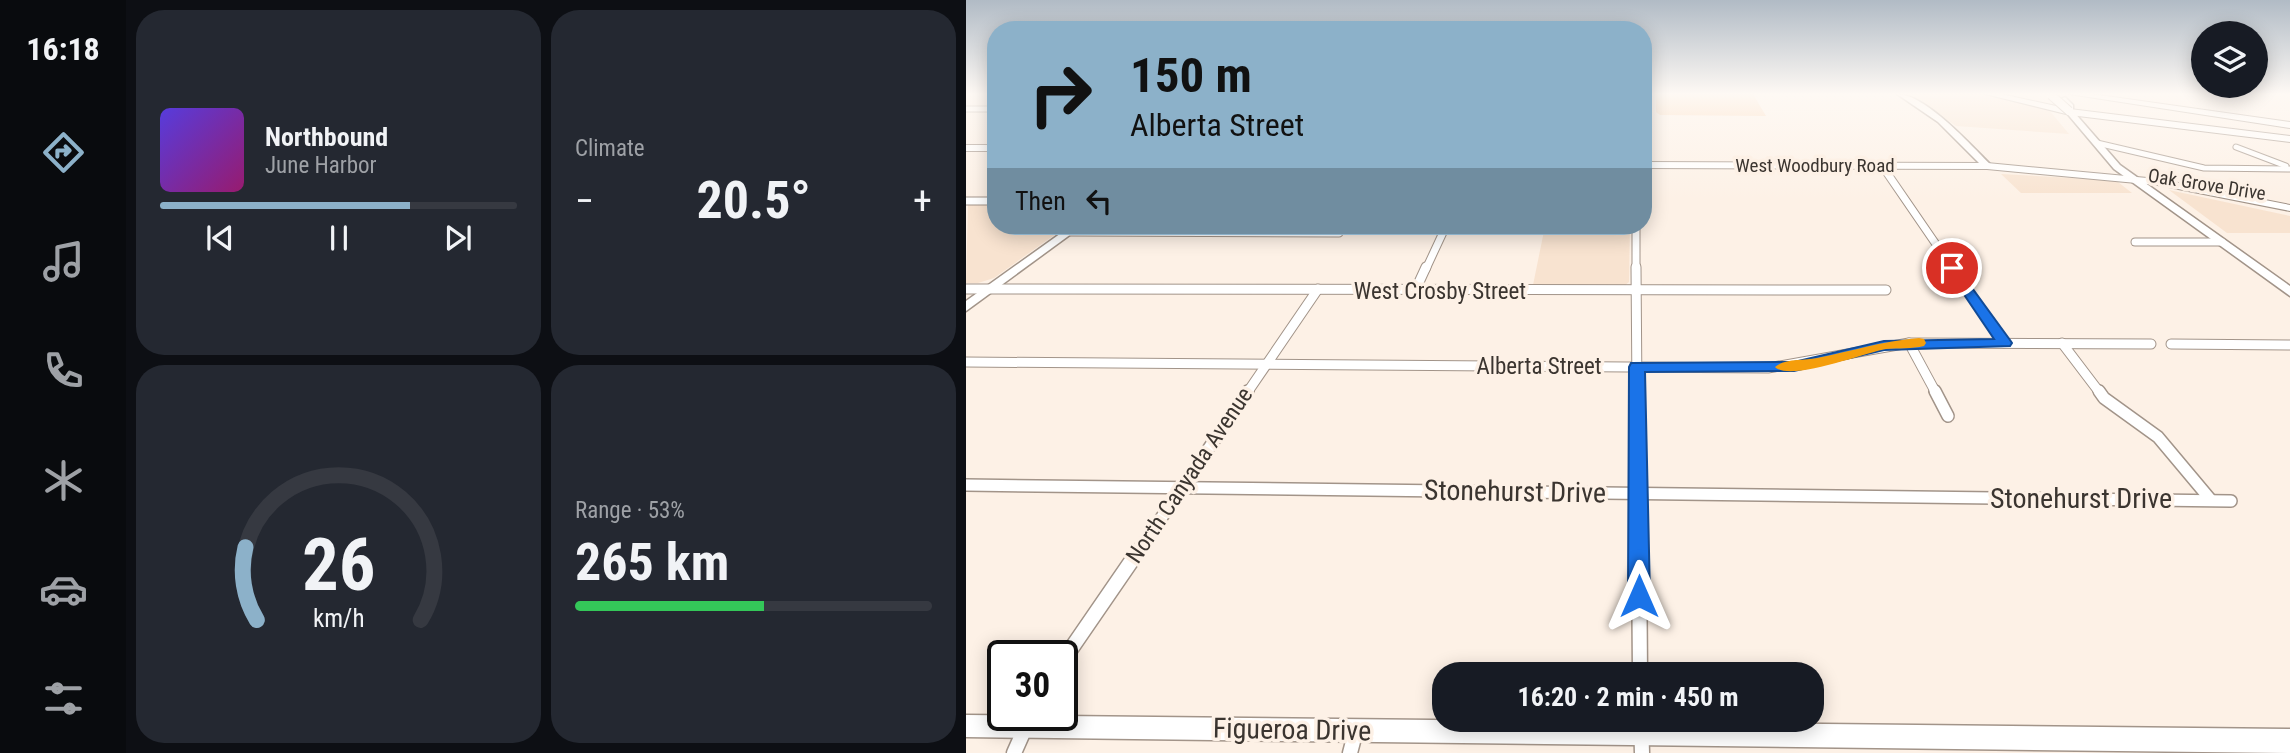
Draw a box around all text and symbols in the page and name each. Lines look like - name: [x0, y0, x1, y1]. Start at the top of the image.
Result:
- map controls: [2191, 21, 2268, 98]
- button: layers: [2191, 21, 2268, 98]
- text: 16:18: [26, 30, 100, 68]
- text: 150 m: [1130, 47, 1252, 104]
- icon: right: [1015, 49, 1106, 140]
- text: Alberta Street: [1130, 106, 1304, 144]
- text: Northbound: [265, 122, 388, 152]
- icon: directions: [39, 128, 88, 177]
- text: Climate: [575, 135, 645, 162]
- text: June Harbor: [265, 152, 377, 179]
- street label: West Woodbury Road: [1735, 154, 1895, 177]
- street label: Oak Grove Drive: [2146, 164, 2268, 205]
- text: 20.5°: [696, 170, 811, 231]
- text: −: [575, 179, 594, 223]
- text: +: [913, 179, 932, 223]
- icon: left: [1080, 182, 1118, 220]
- text: Then: [1015, 186, 1066, 216]
- icon: previous: [201, 219, 239, 257]
- icon: pause: [320, 219, 358, 257]
- icon: next: [439, 219, 477, 257]
- icon: music: [39, 237, 88, 286]
- pin: [1922, 238, 1982, 298]
- icon: arrive: [1933, 249, 1971, 287]
- street label: West Crosby Street: [1354, 278, 1526, 305]
- icon: phone: [39, 346, 88, 395]
- street label: Alberta Street: [1476, 353, 1602, 380]
- street label: North Canyada Avenue: [1121, 382, 1258, 568]
- icon: climate: [39, 456, 88, 505]
- street label: Stonehurst Drive: [1424, 473, 1606, 510]
- street label: Stonehurst Drive: [1990, 482, 2172, 515]
- text: Range · 53%: [575, 497, 685, 524]
- text: 26: [302, 522, 375, 608]
- text: 265 km: [575, 532, 729, 593]
- position arrow: [1602, 559, 1676, 633]
- icon: car: [39, 565, 88, 614]
- text: km/h: [313, 604, 364, 633]
- speed limit sign: 30: [987, 640, 1078, 731]
- icon: filters: [39, 674, 88, 723]
- text: 16:20 · 2 min · 450 m: [1518, 682, 1738, 712]
- street label: Figueroa Drive: [1213, 712, 1371, 747]

